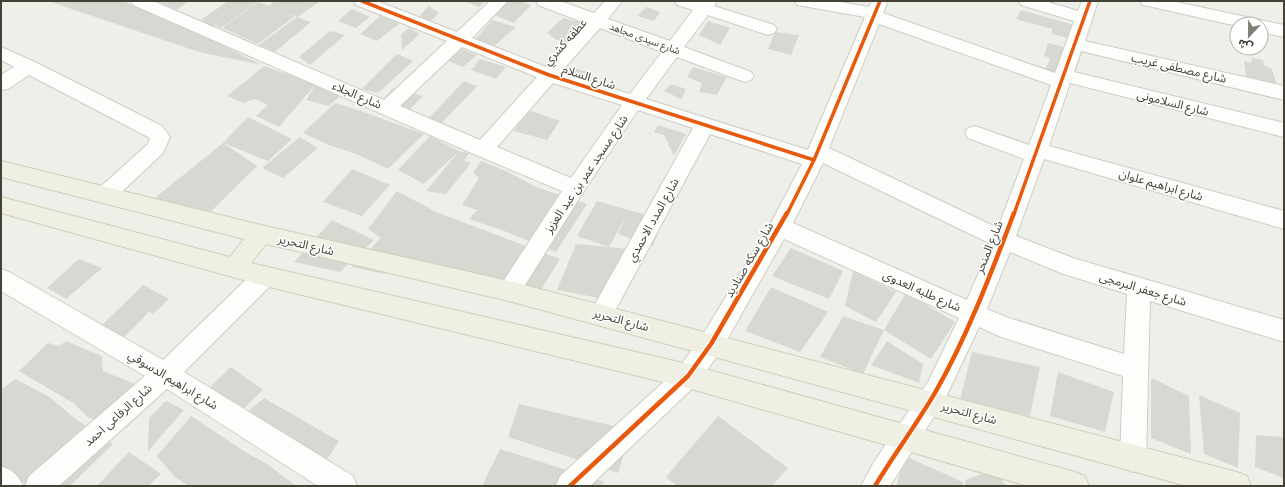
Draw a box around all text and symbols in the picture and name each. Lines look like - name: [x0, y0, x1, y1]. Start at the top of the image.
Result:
- street label: عطفه كشري: [540, 16, 592, 70]
- north arrow: [1229, 16, 1269, 56]
- street label: شارع سيدى مجاهد: [607, 21, 682, 58]
- text: ش: [1236, 36, 1255, 54]
- street label: شارع مصطفى غريب: [1130, 50, 1228, 88]
- street label: شارع السلام: [560, 62, 618, 94]
- street label: شارع الجلاء: [330, 78, 384, 113]
- street label: شارع السلامونى: [1135, 87, 1210, 121]
- street label: شارع مسجد عمر بن عبد العزيز: [541, 112, 632, 238]
- street label: شارع ابراهيم علوان: [1117, 166, 1205, 206]
- street label: شارع المدد الاحمدي: [624, 176, 684, 266]
- street label: شارع المنحر: [972, 219, 1008, 277]
- street label: شارع سكه صناديد: [722, 220, 778, 301]
- street label: شارع التحرير: [275, 232, 335, 260]
- street label: شارع طلبه العدوى: [880, 268, 963, 316]
- street label: شارع جعفر البرمجى: [1097, 269, 1188, 311]
- street label: شارع التحرير: [590, 306, 650, 336]
- street label: شارع ابراهيم الدسوقي: [124, 348, 220, 415]
- street label: شارع الرفاعى احمد: [81, 381, 156, 451]
- street label: شارع التحرير: [938, 399, 998, 429]

